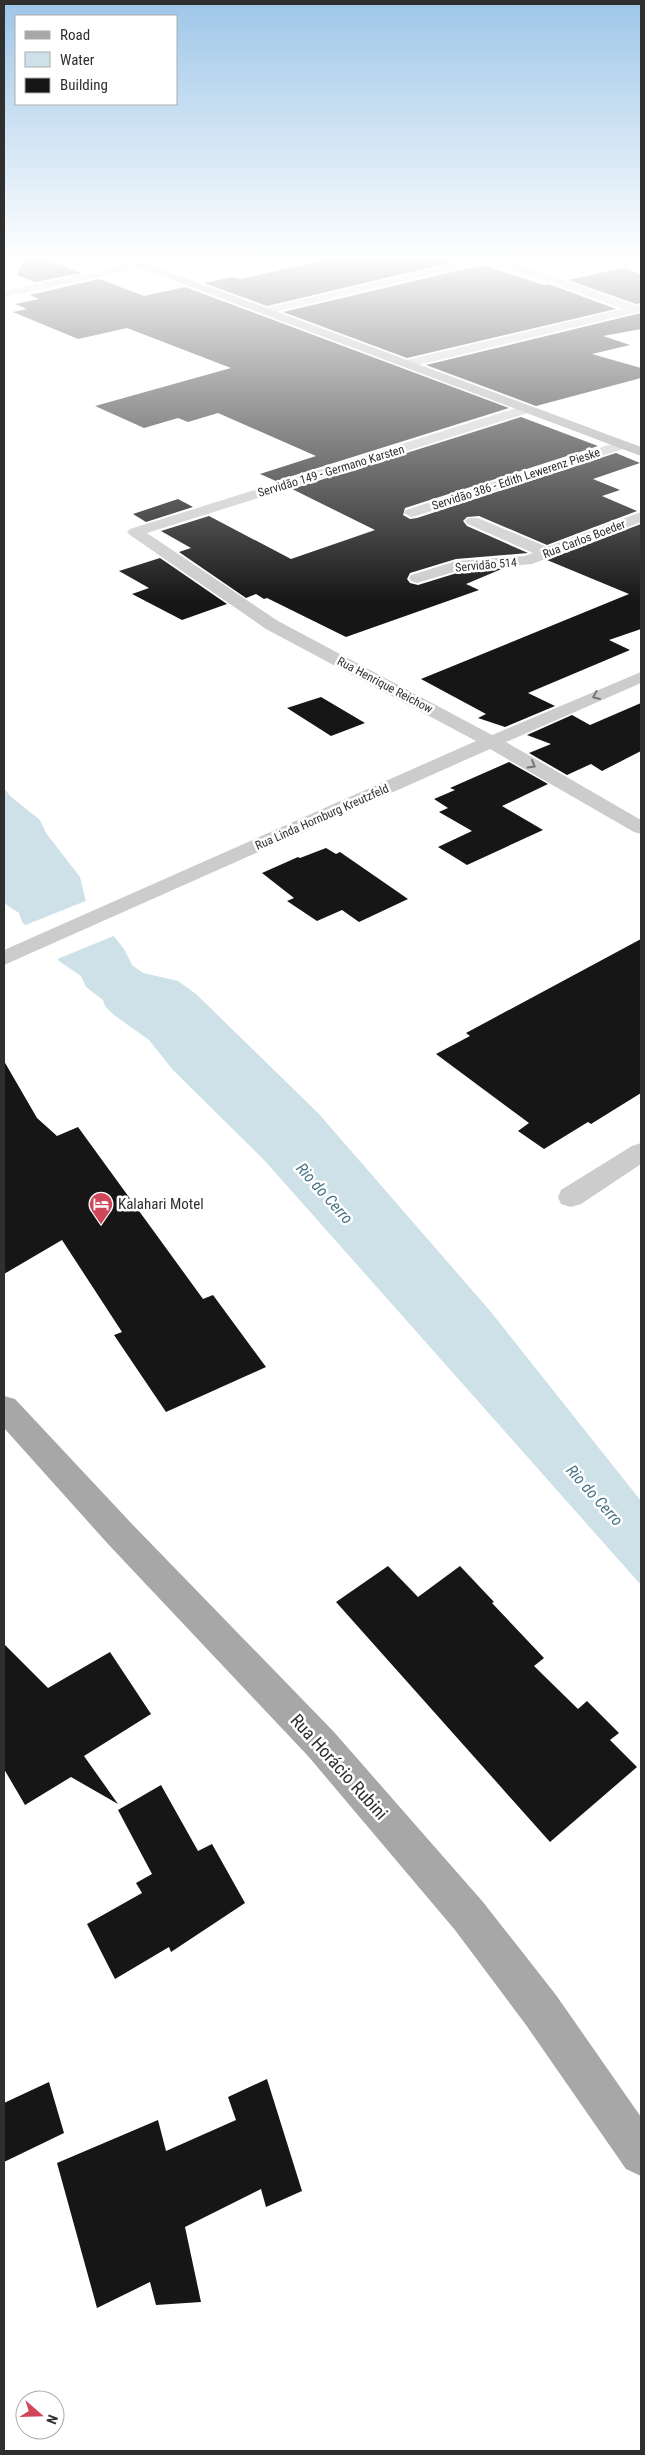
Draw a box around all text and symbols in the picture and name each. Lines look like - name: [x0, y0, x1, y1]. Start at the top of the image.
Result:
- legend: [15, 15, 178, 105]
- text: Road: [60, 26, 90, 44]
- text: Water: [60, 51, 95, 69]
- text: Building: [60, 76, 108, 94]
- street label: Servidão 149 - Germano Karsten: [256, 442, 406, 500]
- street label: Servidão 386 - Edith Lewerenz Pieske: [430, 445, 602, 513]
- street label: Rua Carlos Boeder: [541, 517, 628, 561]
- street label: Servidão 514: [455, 555, 517, 575]
- street label: Rua Henrique Reichow: [335, 654, 435, 716]
- one-way arrow: [592, 690, 601, 701]
- one-way arrow: [527, 759, 536, 769]
- street label: Rua Linda Hornburg Kreutzfeld: [253, 781, 391, 853]
- water label: Rio do Cerro: [292, 1159, 357, 1228]
- hotel icon: Kalahari Motel: [88, 1191, 114, 1225]
- place label: Kalahari Motel: [118, 1195, 204, 1213]
- water label: Rio do Cerro: [562, 1461, 627, 1530]
- street label: Rua Horácio Rubini: [287, 1710, 392, 1824]
- north arrow: [15, 2390, 65, 2440]
- text: N: [43, 2413, 61, 2426]

